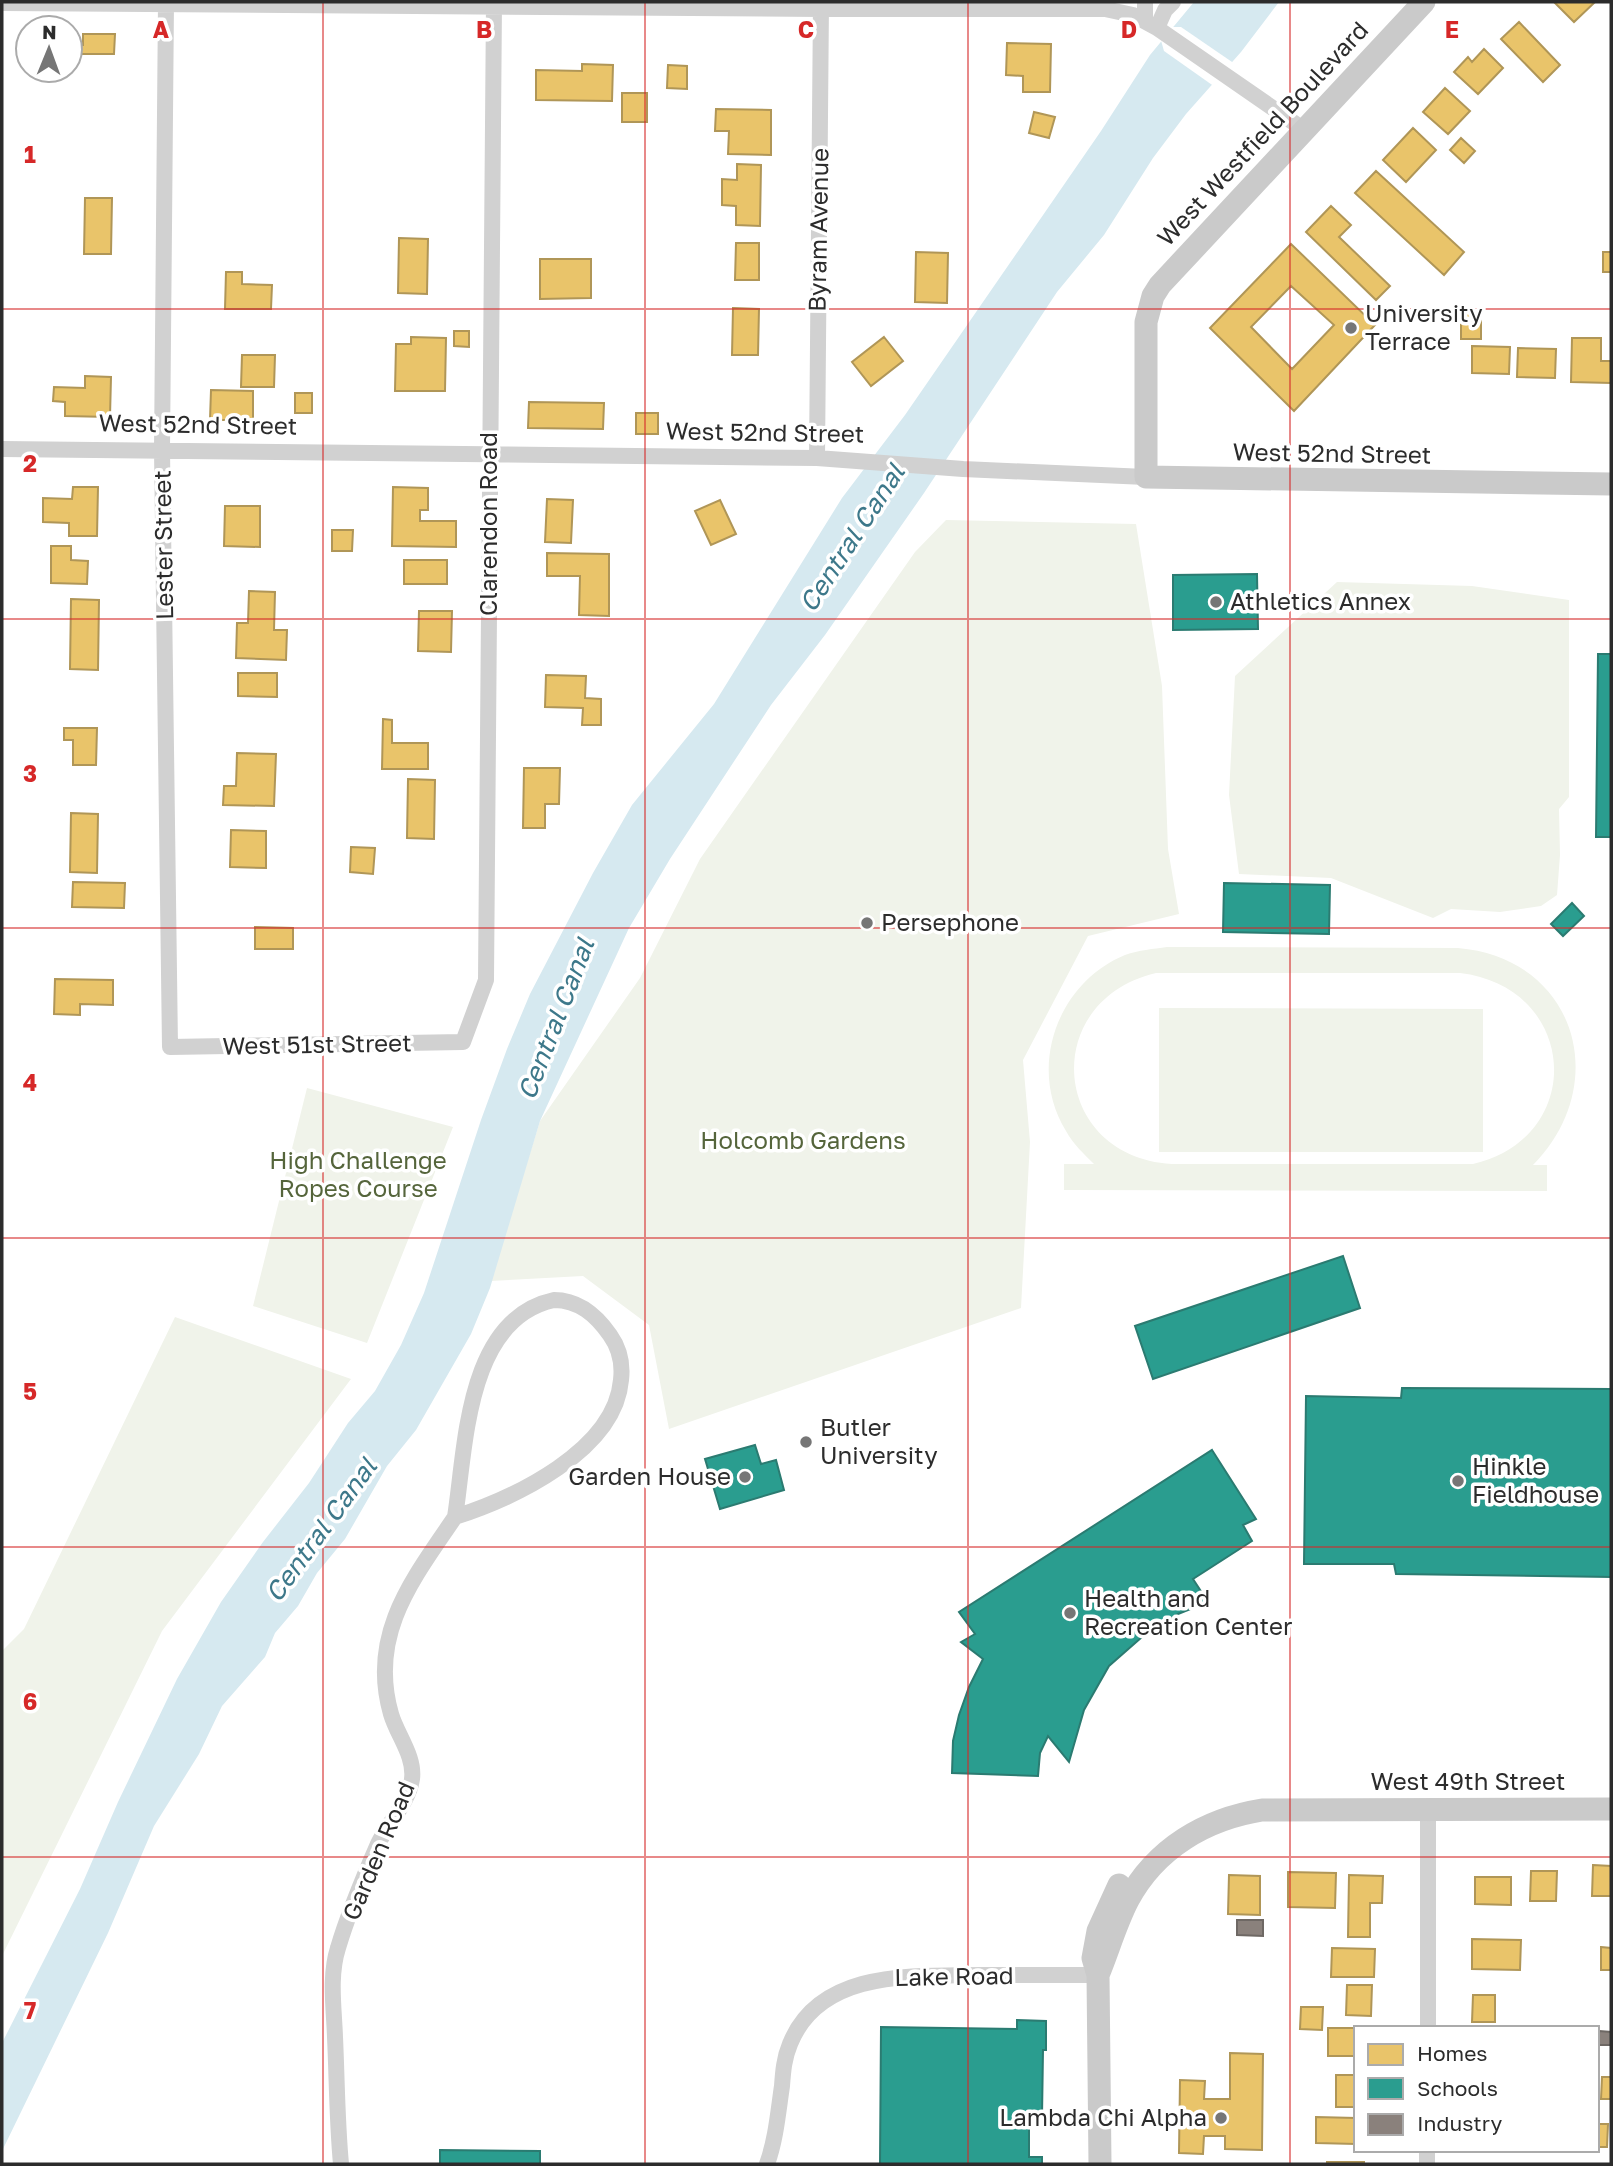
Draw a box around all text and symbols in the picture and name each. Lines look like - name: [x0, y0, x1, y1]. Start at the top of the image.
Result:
- north arrow: [14, 14, 84, 84]
- text: A: [153, 15, 170, 43]
- text: B: [476, 15, 492, 43]
- text: C: [798, 15, 814, 43]
- text: D: [1121, 15, 1137, 43]
- street label: West Westfield Boulevard: [1150, 15, 1373, 251]
- text: E: [1445, 15, 1459, 43]
- text: N: [42, 20, 57, 43]
- text: 1: [24, 140, 36, 168]
- street label: Byram Avenue: [802, 148, 833, 312]
- place label: University Terrace: [1365, 298, 1483, 355]
- marker: University Terrace: [1343, 320, 1359, 336]
- street label: West 52nd Street: [98, 407, 298, 440]
- street label: West 52nd Street: [665, 415, 865, 448]
- street label: Clarendon Road: [473, 432, 502, 616]
- street label: West 52nd Street: [1232, 436, 1432, 469]
- text: 2: [23, 449, 37, 477]
- water label: Central Canal: [792, 457, 912, 617]
- street label: Lester Street: [147, 470, 178, 620]
- place label: Athletics Annex: [1230, 586, 1411, 615]
- marker: Athletics Annex: [1208, 594, 1224, 610]
- text: 3: [23, 759, 37, 787]
- place label: Persephone: [881, 907, 1019, 936]
- marker: Persephone: [859, 915, 875, 931]
- water label: Central Canal: [511, 933, 601, 1104]
- street label: West 51st Street: [222, 1027, 412, 1060]
- text: 4: [23, 1068, 37, 1096]
- park label: Holcomb Gardens: [700, 1125, 906, 1154]
- park label: High Challenge Ropes Course: [269, 1145, 447, 1202]
- text: 5: [23, 1377, 37, 1405]
- place label: Butler University: [820, 1412, 938, 1469]
- marker: Butler University: [798, 1434, 814, 1450]
- water label: Central Canal: [258, 1451, 384, 1607]
- place label: Hinkle Fieldhouse: [1472, 1451, 1599, 1508]
- place label: Garden House: [568, 1461, 731, 1490]
- marker: Garden House: [737, 1469, 753, 1485]
- marker: Hinkle Fieldhouse: [1450, 1473, 1466, 1489]
- place label: Health and Recreation Center: [1084, 1583, 1292, 1640]
- marker: Health and Recreation Center: [1062, 1605, 1078, 1621]
- text: 6: [23, 1687, 37, 1715]
- street label: West 49th Street: [1371, 1766, 1565, 1795]
- street label: Garden Road: [335, 1777, 420, 1924]
- street label: Lake Road: [894, 1960, 1014, 1991]
- text: 7: [24, 1996, 36, 2024]
- legend: [1354, 2026, 1599, 2152]
- text: Homes: [1417, 2040, 1487, 2066]
- text: Schools: [1417, 2075, 1498, 2101]
- place label: Lambda Chi Alpha: [999, 2102, 1207, 2131]
- marker: Lambda Chi Alpha: [1213, 2110, 1229, 2126]
- text: Industry: [1417, 2110, 1502, 2136]

